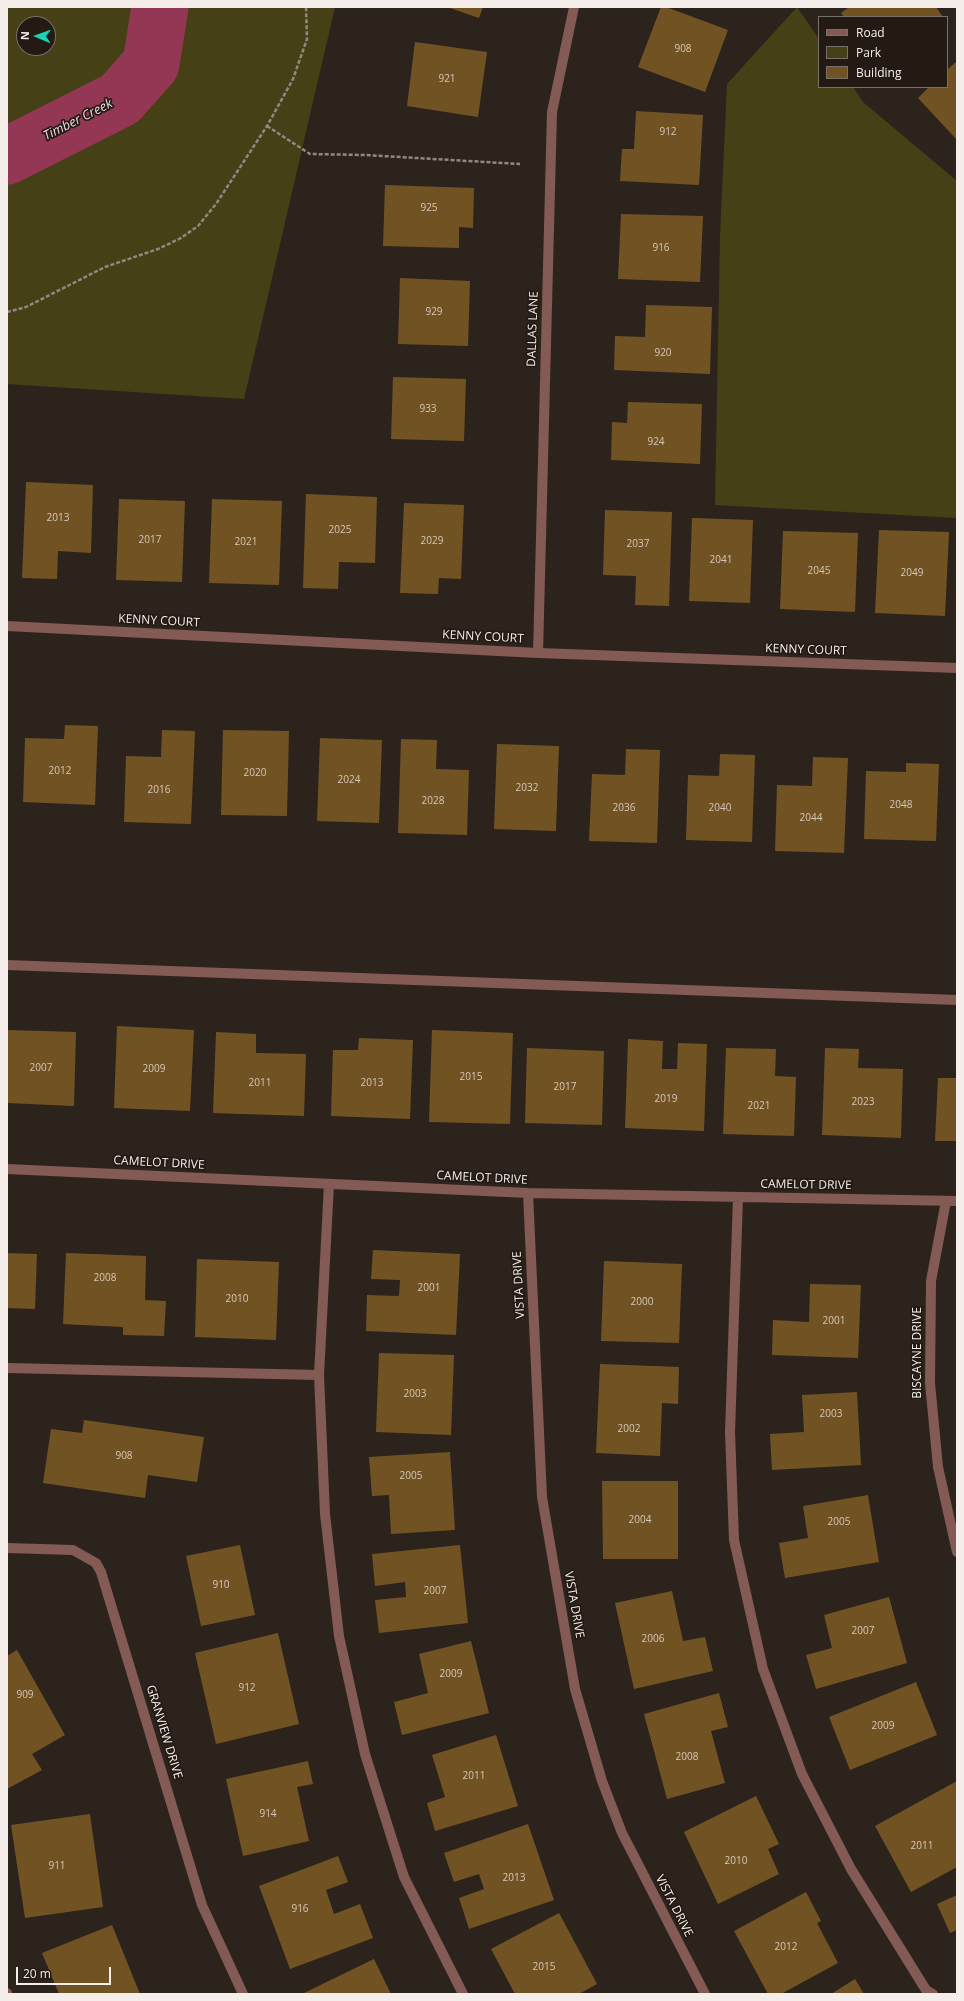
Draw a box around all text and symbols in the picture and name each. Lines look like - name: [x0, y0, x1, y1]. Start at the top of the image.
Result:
- north arrow: [16, 16, 56, 56]
- legend: [818, 16, 948, 88]
- text: Road: [856, 24, 885, 41]
- text: N: [17, 31, 32, 40]
- house number: 908: [674, 43, 692, 55]
- text: Park: [856, 44, 881, 61]
- text: Building: [856, 64, 901, 81]
- house number: 921: [438, 73, 456, 85]
- water label: Timber Creek: [41, 96, 115, 144]
- house number: 912: [659, 126, 677, 138]
- house number: 925: [420, 202, 438, 214]
- house number: 916: [652, 242, 670, 254]
- street label: DALLAS LANE: [524, 291, 542, 367]
- house number: 929: [425, 306, 443, 318]
- house number: 920: [654, 347, 672, 359]
- house number: 933: [419, 403, 437, 415]
- house number: 924: [647, 436, 665, 448]
- house number: 2013: [47, 512, 69, 524]
- house number: 2025: [329, 524, 351, 536]
- house number: 2017: [139, 534, 161, 546]
- house number: 2029: [421, 535, 443, 547]
- house number: 2021: [235, 536, 257, 548]
- house number: 2037: [627, 538, 649, 550]
- house number: 2041: [710, 554, 732, 566]
- house number: 2045: [808, 565, 830, 577]
- house number: 2049: [901, 567, 923, 579]
- street label: KENNY COURT: [118, 612, 200, 630]
- street label: KENNY COURT: [442, 628, 524, 646]
- street label: KENNY COURT: [765, 641, 847, 659]
- house number: 2012: [49, 765, 71, 777]
- house number: 2020: [244, 767, 266, 779]
- house number: 2024: [338, 774, 360, 786]
- house number: 2032: [516, 782, 538, 794]
- house number: 2016: [148, 784, 170, 796]
- house number: 2028: [422, 795, 444, 807]
- house number: 2048: [890, 799, 912, 811]
- house number: 2036: [613, 802, 635, 814]
- house number: 2040: [709, 802, 731, 814]
- house number: 2044: [800, 812, 822, 824]
- house number: 2007: [30, 1062, 52, 1074]
- house number: 2009: [143, 1063, 165, 1075]
- house number: 2015: [460, 1071, 482, 1083]
- house number: 2011: [249, 1077, 271, 1089]
- house number: 2013: [361, 1077, 383, 1089]
- house number: 2017: [554, 1081, 576, 1093]
- house number: 2019: [655, 1093, 677, 1105]
- house number: 2023: [852, 1096, 874, 1108]
- house number: 2021: [748, 1100, 770, 1112]
- street label: CAMELOT DRIVE: [113, 1153, 205, 1173]
- street label: CAMELOT DRIVE: [436, 1168, 528, 1188]
- street label: CAMELOT DRIVE: [760, 1177, 852, 1193]
- street label: VISTA DRIVE: [510, 1251, 528, 1319]
- house number: 2008: [94, 1272, 116, 1284]
- house number: 2001: [418, 1282, 440, 1294]
- house number: 2010: [226, 1293, 248, 1305]
- house number: 2000: [631, 1296, 653, 1308]
- street label: BISCAYNE DRIVE: [911, 1307, 925, 1399]
- house number: 2001: [823, 1315, 845, 1327]
- house number: 2003: [404, 1388, 426, 1400]
- house number: 2003: [820, 1408, 842, 1420]
- house number: 2002: [618, 1423, 640, 1435]
- house number: 908: [115, 1450, 133, 1462]
- house number: 2005: [400, 1470, 422, 1482]
- house number: 2004: [629, 1514, 651, 1526]
- house number: 2005: [828, 1516, 850, 1528]
- street label: VISTA DRIVE: [561, 1570, 587, 1640]
- house number: 910: [212, 1579, 230, 1591]
- house number: 2007: [424, 1585, 446, 1597]
- house number: 2007: [852, 1625, 874, 1637]
- house number: 2006: [642, 1633, 664, 1645]
- house number: 2009: [440, 1668, 462, 1680]
- house number: 912: [238, 1682, 256, 1694]
- street label: GRANVIEW DRIVE: [143, 1683, 185, 1781]
- house number: 909: [16, 1689, 34, 1701]
- house number: 2009: [872, 1720, 894, 1732]
- house number: 2008: [676, 1751, 698, 1763]
- house number: 2011: [463, 1770, 485, 1782]
- house number: 914: [259, 1808, 277, 1820]
- house number: 2011: [911, 1840, 933, 1852]
- house number: 2010: [725, 1855, 747, 1867]
- house number: 911: [48, 1860, 66, 1872]
- house number: 2013: [503, 1872, 525, 1884]
- street label: VISTA DRIVE: [652, 1873, 696, 1939]
- house number: 916: [291, 1903, 309, 1915]
- house number: 2012: [775, 1941, 797, 1953]
- scale bar: [18, 1959, 113, 1985]
- house number: 2015: [533, 1961, 555, 1973]
- text: 20 m: [23, 1965, 51, 1982]

